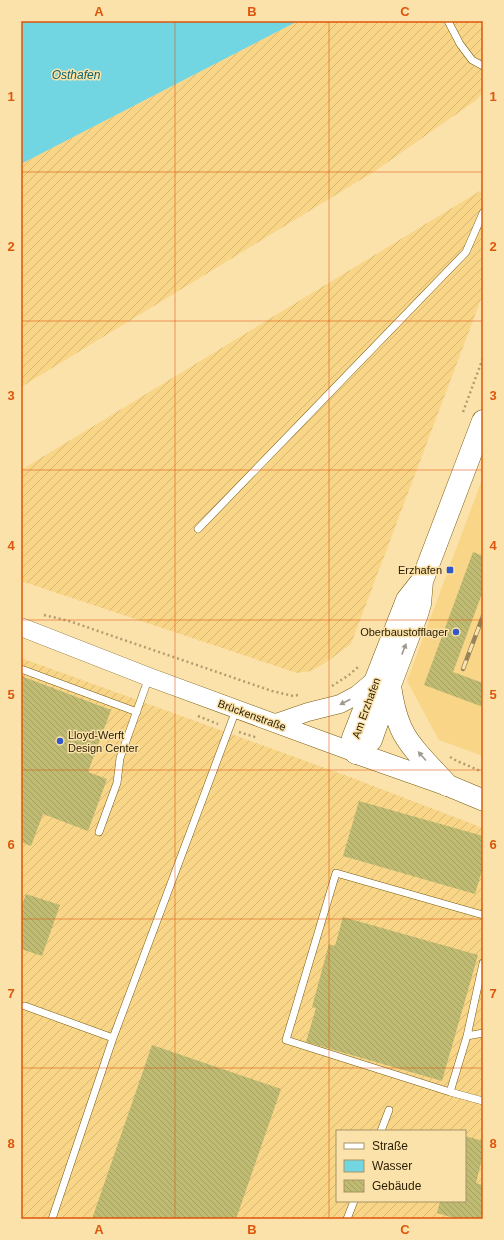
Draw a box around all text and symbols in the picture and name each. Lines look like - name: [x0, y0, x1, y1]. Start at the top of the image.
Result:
- text: A: [94, 4, 104, 19]
- text: B: [247, 4, 257, 19]
- text: C: [400, 4, 410, 19]
- water label: Osthafen: [52, 68, 101, 82]
- text: 1: [7, 89, 15, 104]
- text: 1: [489, 89, 497, 104]
- text: 2: [7, 239, 15, 254]
- text: 2: [489, 239, 497, 254]
- text: 3: [7, 388, 15, 403]
- text: 3: [489, 388, 497, 403]
- text: 4: [7, 538, 15, 553]
- text: 4: [489, 538, 497, 553]
- place label: Erzhafen: [398, 564, 442, 576]
- marker: Erzhafen: [445, 565, 455, 575]
- place label: Oberbaustofflager: [360, 626, 448, 638]
- marker: Oberbaustofflager: [451, 627, 461, 637]
- one-way arrow: [401, 642, 407, 654]
- street label: Am Erzhafen: [349, 676, 383, 740]
- text: 5: [7, 687, 15, 702]
- text: 5: [489, 687, 497, 702]
- street label: Brückenstraße: [216, 697, 288, 733]
- one-way arrow: [339, 699, 350, 705]
- place label: Lloyd-Werft Design Center: [68, 729, 139, 754]
- marker: Lloyd-Werft Design Center: [55, 736, 65, 746]
- one-way arrow: [417, 751, 426, 761]
- text: 6: [7, 837, 15, 852]
- text: 6: [489, 837, 497, 852]
- text: 7: [7, 986, 15, 1001]
- text: 7: [489, 986, 497, 1001]
- legend: [336, 1130, 466, 1202]
- text: 8: [7, 1136, 15, 1151]
- text: 8: [489, 1136, 497, 1151]
- text: Straße: [372, 1139, 408, 1153]
- text: Wasser: [372, 1159, 412, 1173]
- text: Gebäude: [372, 1179, 422, 1193]
- text: A: [94, 1222, 104, 1237]
- text: B: [247, 1222, 257, 1237]
- text: C: [400, 1222, 410, 1237]

